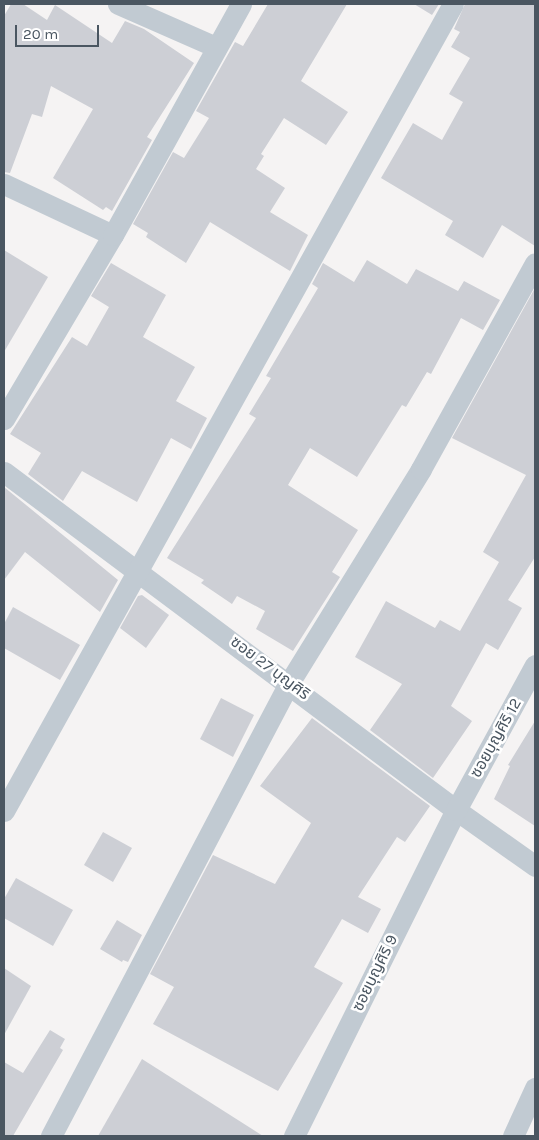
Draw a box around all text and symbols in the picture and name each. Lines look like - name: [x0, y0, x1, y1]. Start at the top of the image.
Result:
- scale bar: [18, 15, 101, 47]
- text: 20 m: [23, 25, 58, 43]
- street label: ซอย 27 บุญศิริ: [227, 632, 313, 704]
- street label: ซอยบุญศิริ 12: [466, 695, 526, 781]
- street label: ซอยบุญศิริ 9: [348, 932, 402, 1014]

